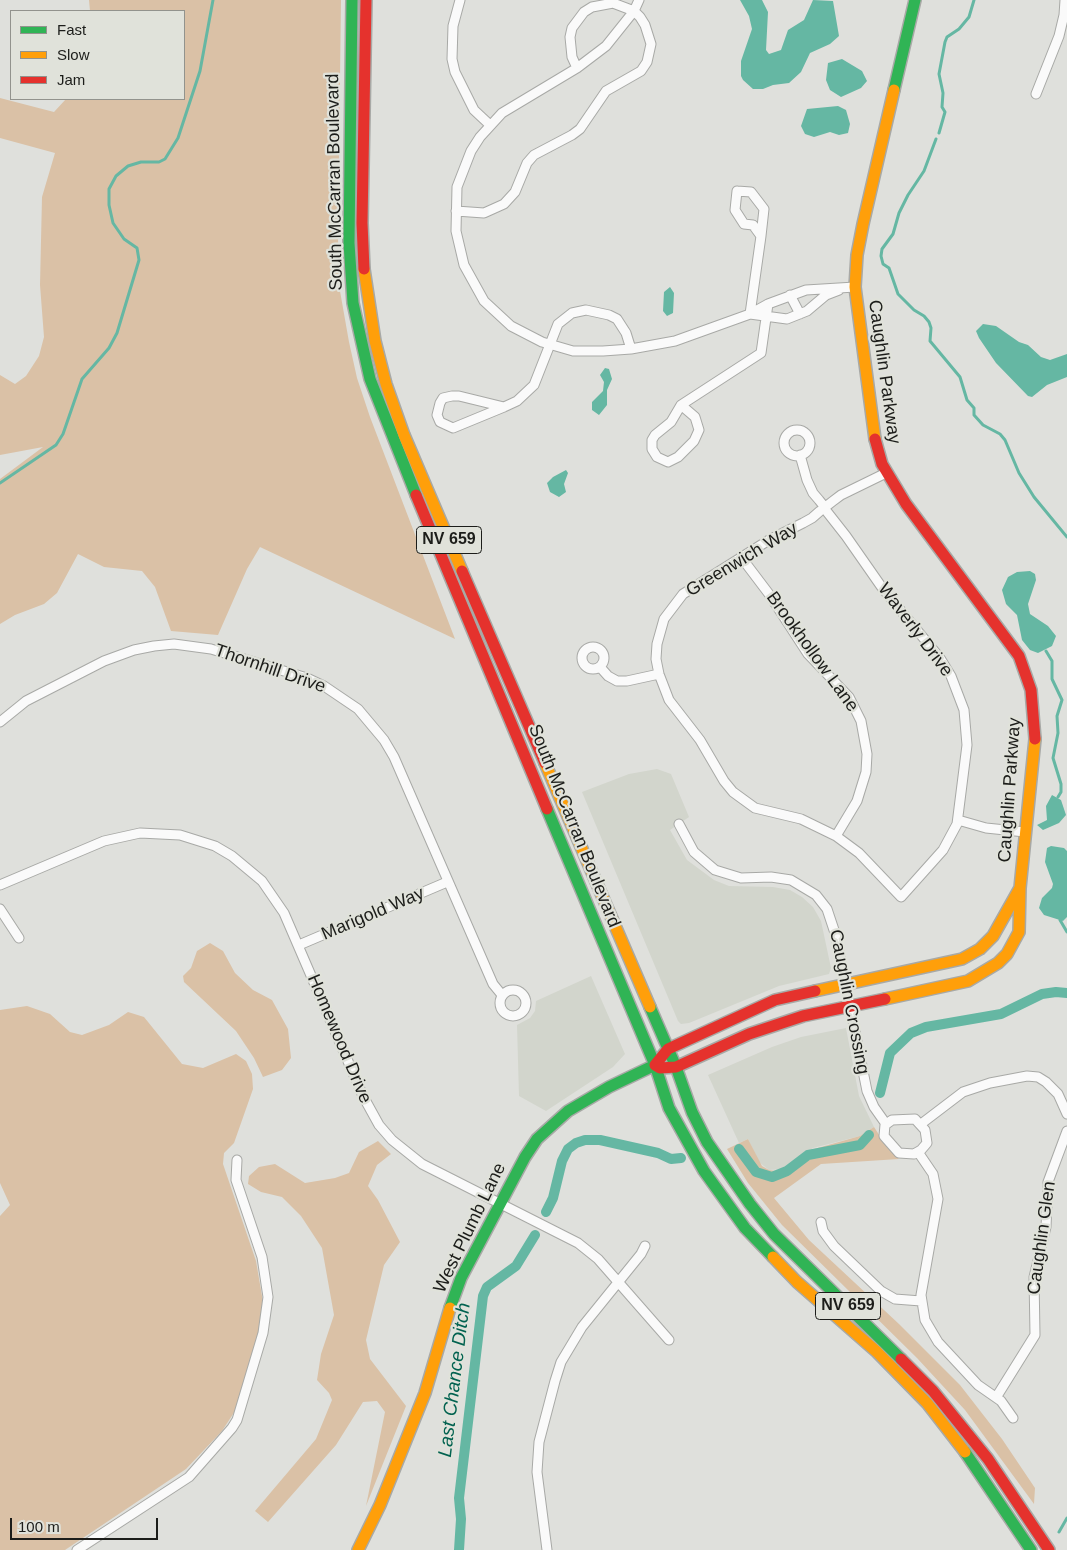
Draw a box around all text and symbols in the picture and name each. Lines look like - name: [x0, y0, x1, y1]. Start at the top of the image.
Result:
- legend: [10, 10, 185, 100]
- text: Fast: [57, 21, 86, 38]
- text: Slow: [57, 46, 90, 63]
- text: Jam: [57, 71, 85, 88]
- street label: South McCarran Boulevard: [322, 73, 348, 291]
- street label: Caughlin Parkway: [863, 299, 905, 445]
- street label: Greenwich Way: [682, 518, 802, 602]
- road number: NV 659: [416, 526, 482, 554]
- street label: Waverly Drive: [873, 579, 957, 681]
- street label: Brookhollow Lane: [761, 588, 863, 716]
- street label: Thornhill Drive: [212, 640, 328, 698]
- street label: Caughlin Parkway: [994, 717, 1026, 863]
- street label: South McCarran Boulevard: [523, 721, 625, 931]
- street label: Marigold Way: [318, 883, 428, 945]
- street label: Caughlin Crossing: [824, 928, 874, 1076]
- street label: Homewood Drive: [302, 971, 376, 1107]
- street label: West Plumb Lane: [429, 1160, 511, 1296]
- street label: Caughlin Glen: [1023, 1180, 1061, 1296]
- road number: NV 659: [816, 1292, 880, 1320]
- water label: Last Chance Ditch: [434, 1302, 476, 1458]
- scale bar: [12, 1508, 160, 1540]
- text: 100 m: [18, 1518, 60, 1535]

